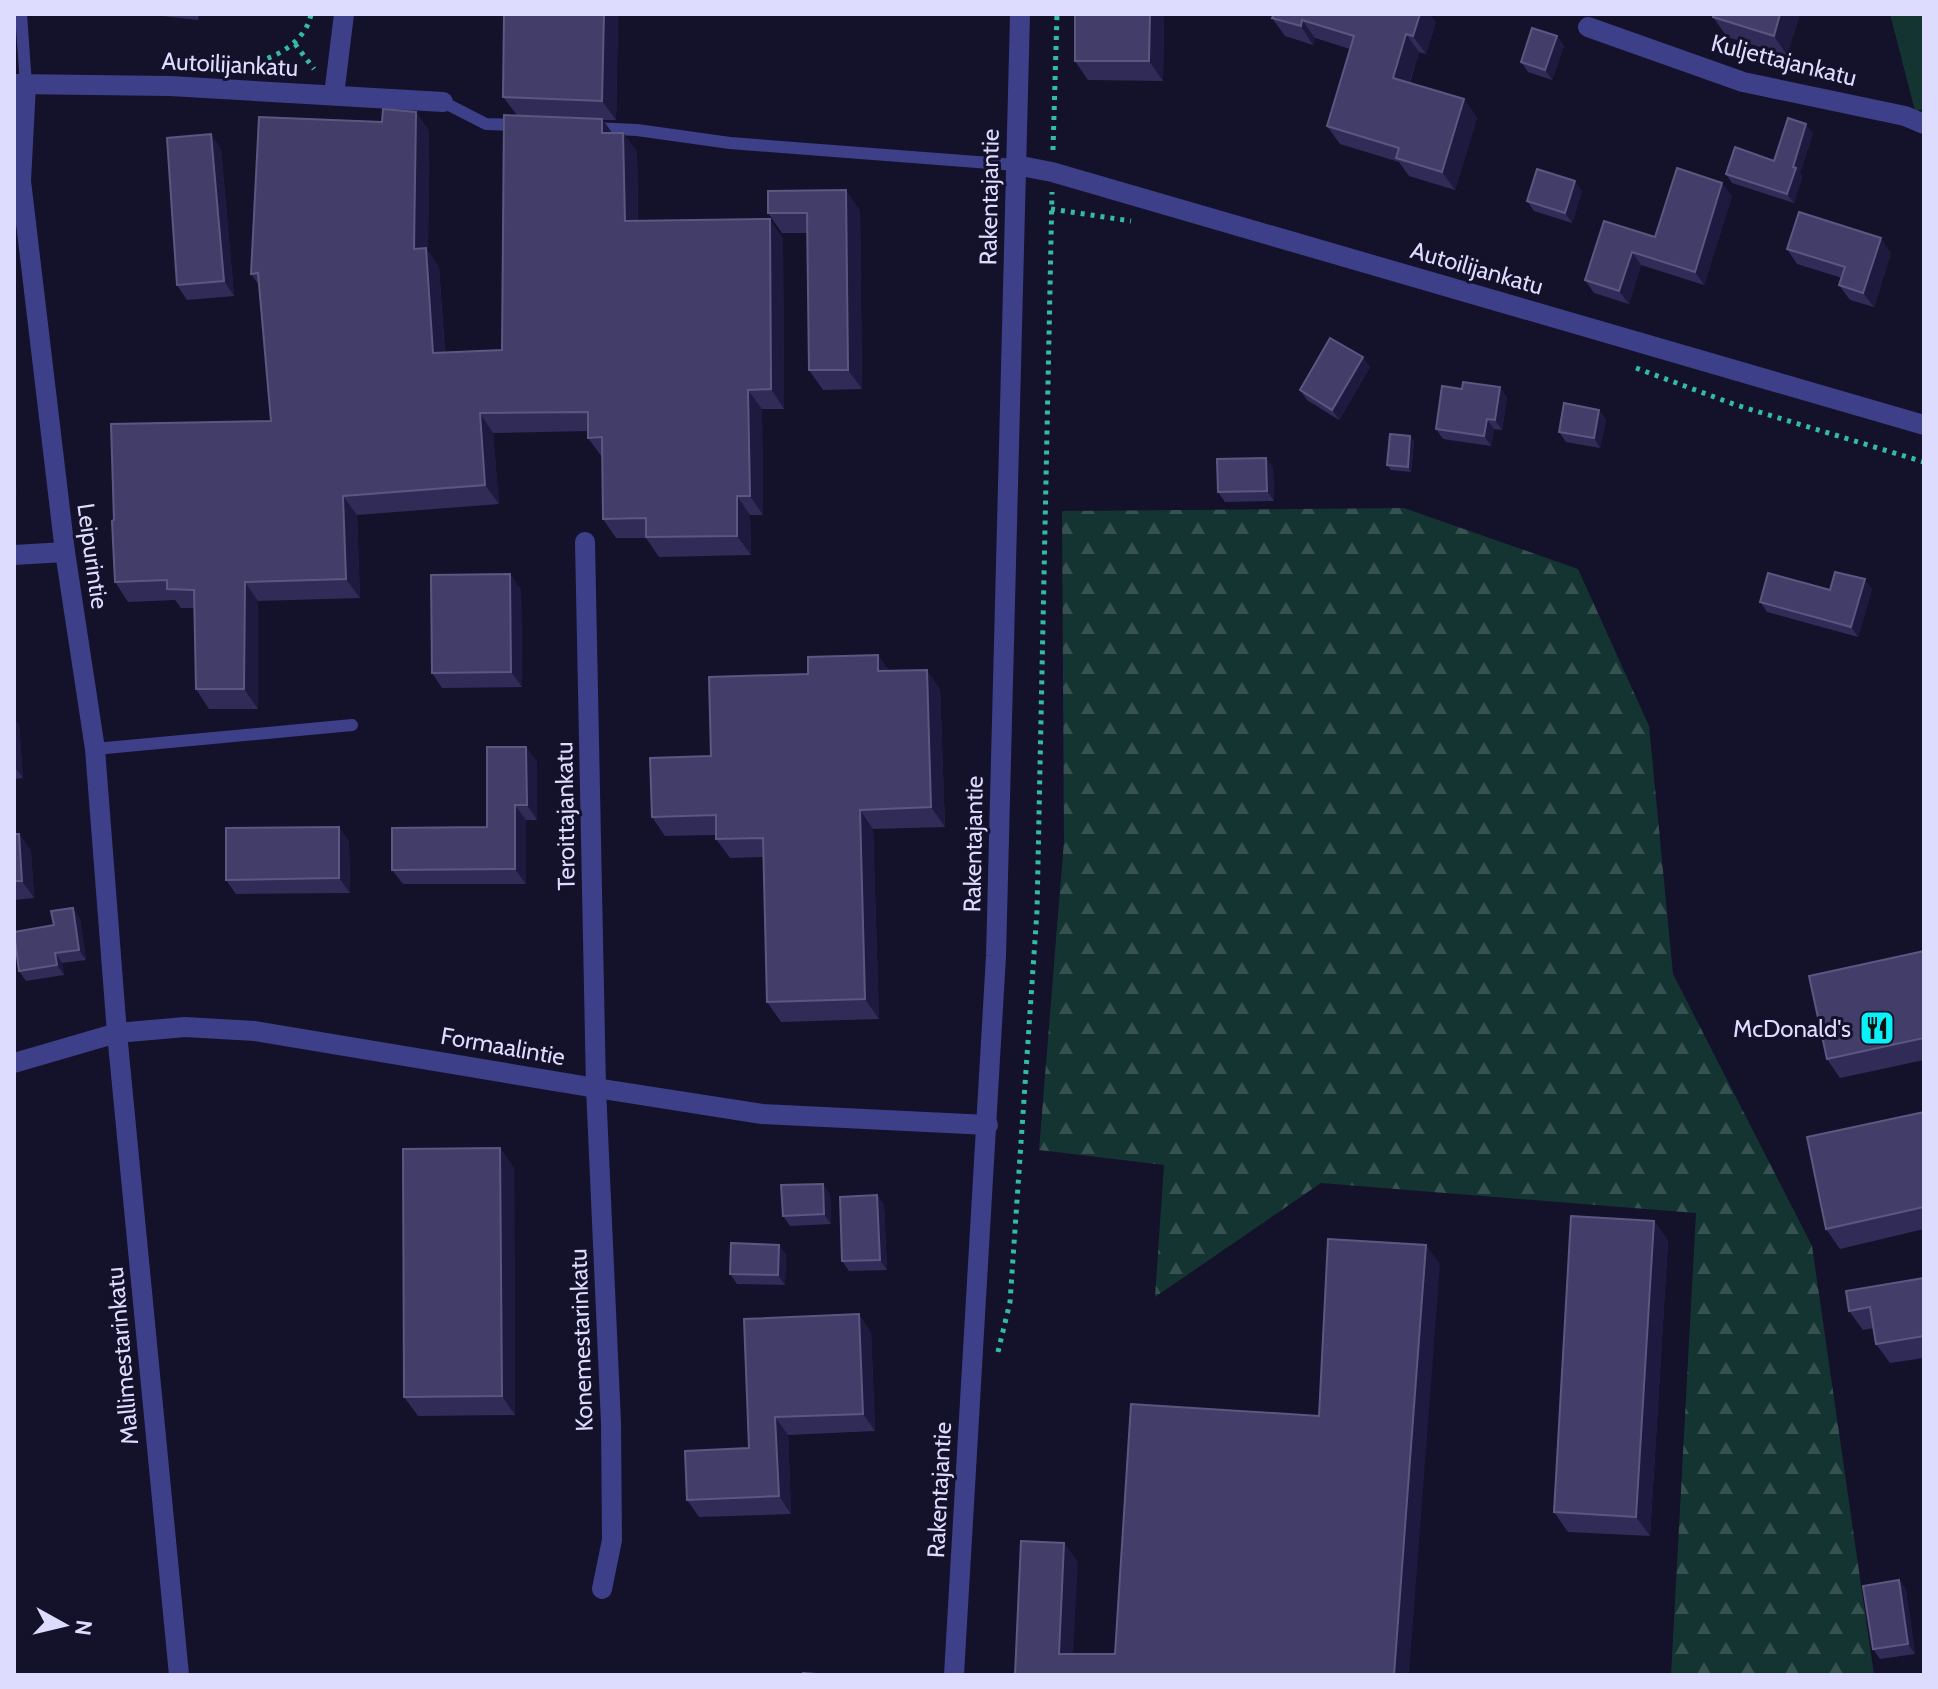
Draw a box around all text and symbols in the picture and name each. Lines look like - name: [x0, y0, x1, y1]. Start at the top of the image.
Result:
- street label: Kuljettajankatu: [1708, 28, 1860, 92]
- street label: Autoilijankatu: [161, 46, 299, 82]
- street label: Rakentajantie: [973, 128, 1005, 266]
- street label: Autoilijankatu: [1407, 235, 1547, 301]
- street label: Leipurintie: [71, 501, 115, 611]
- street label: Teroittajankatu: [549, 741, 581, 891]
- street label: Rakentajantie: [957, 775, 989, 913]
- restaurant icon: McDonald's: [1858, 1009, 1896, 1047]
- place label: McDonald's: [1733, 1014, 1851, 1043]
- street label: Formaalintie: [439, 1021, 567, 1071]
- street label: Konemestarinkatu: [563, 1248, 599, 1432]
- street label: Mallimestarinkatu: [100, 1266, 144, 1446]
- street label: Rakentajantie: [921, 1421, 957, 1559]
- north arrow: [24, 1585, 104, 1665]
- text: N: [69, 1618, 98, 1637]

